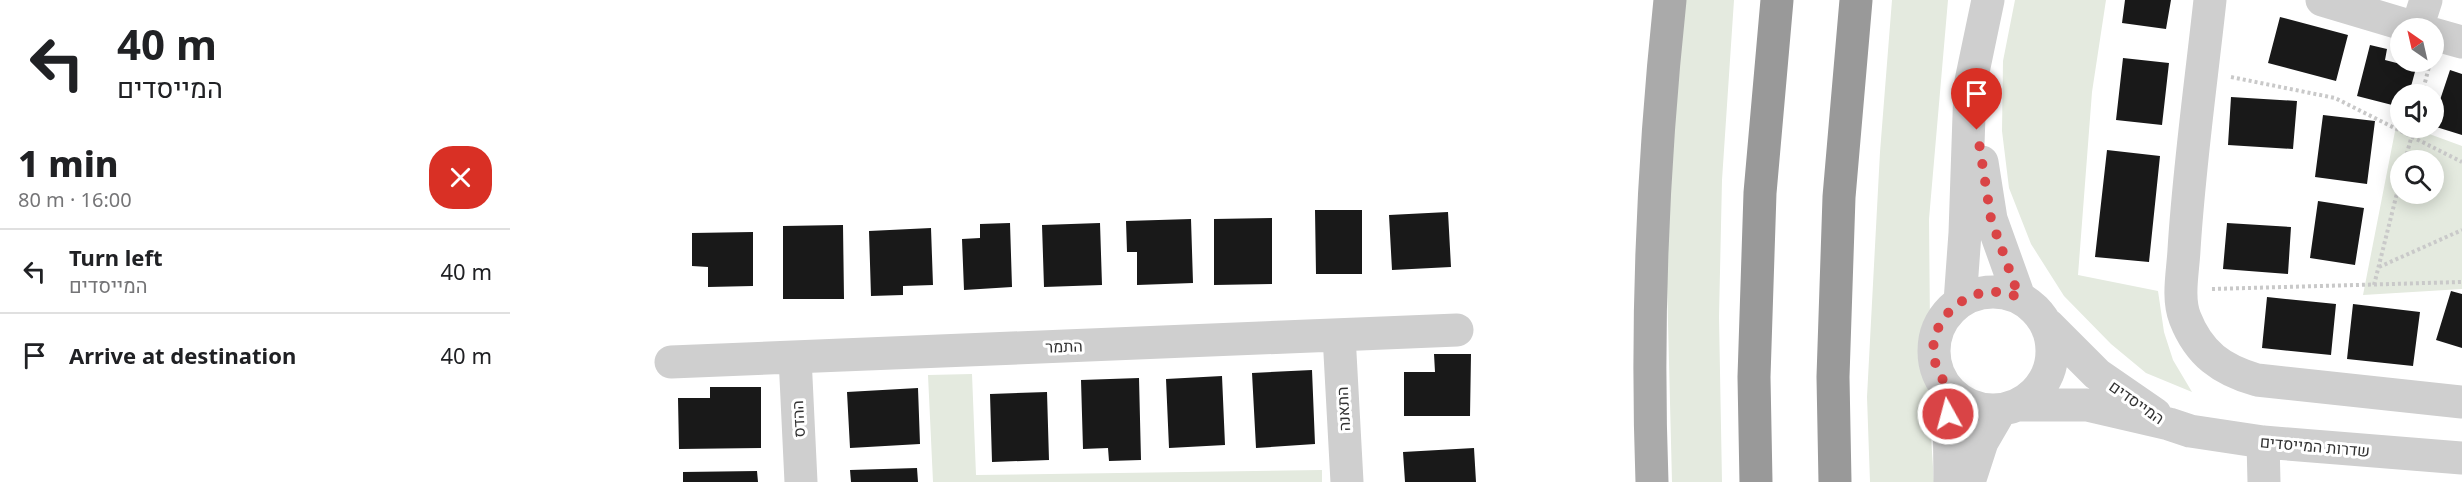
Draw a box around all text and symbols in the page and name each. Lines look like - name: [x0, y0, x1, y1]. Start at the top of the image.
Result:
- text: 40 m: [117, 15, 217, 72]
- north arrow: [2390, 18, 2444, 72]
- map controls: [2390, 18, 2444, 204]
- icon: left: [18, 24, 96, 102]
- pin: [1951, 68, 2002, 130]
- text: המייסדים: [117, 69, 223, 106]
- icon: arrive: [1960, 77, 1993, 110]
- button: sound: [2390, 84, 2444, 138]
- text: 1 min: [18, 139, 119, 188]
- button: close: [429, 146, 492, 209]
- button: search: [2390, 150, 2444, 204]
- text: 80 m · 16:00: [18, 186, 132, 213]
- text: Turn left: [69, 242, 163, 272]
- icon: left: [18, 255, 51, 288]
- text: 40 m: [441, 256, 492, 286]
- text: המייסדים: [69, 272, 147, 299]
- street label: התמר: [1045, 334, 1083, 358]
- icon: arrive: [18, 339, 51, 372]
- text: Arrive at destination: [69, 340, 296, 370]
- text: 40 m: [441, 340, 492, 370]
- street label: המייסדים: [2105, 375, 2169, 429]
- position arrow: [1916, 382, 1980, 446]
- street label: התאנה: [1331, 386, 1355, 432]
- street label: ההדס: [786, 400, 810, 438]
- street label: שדרות המייסדים: [2259, 430, 2371, 462]

